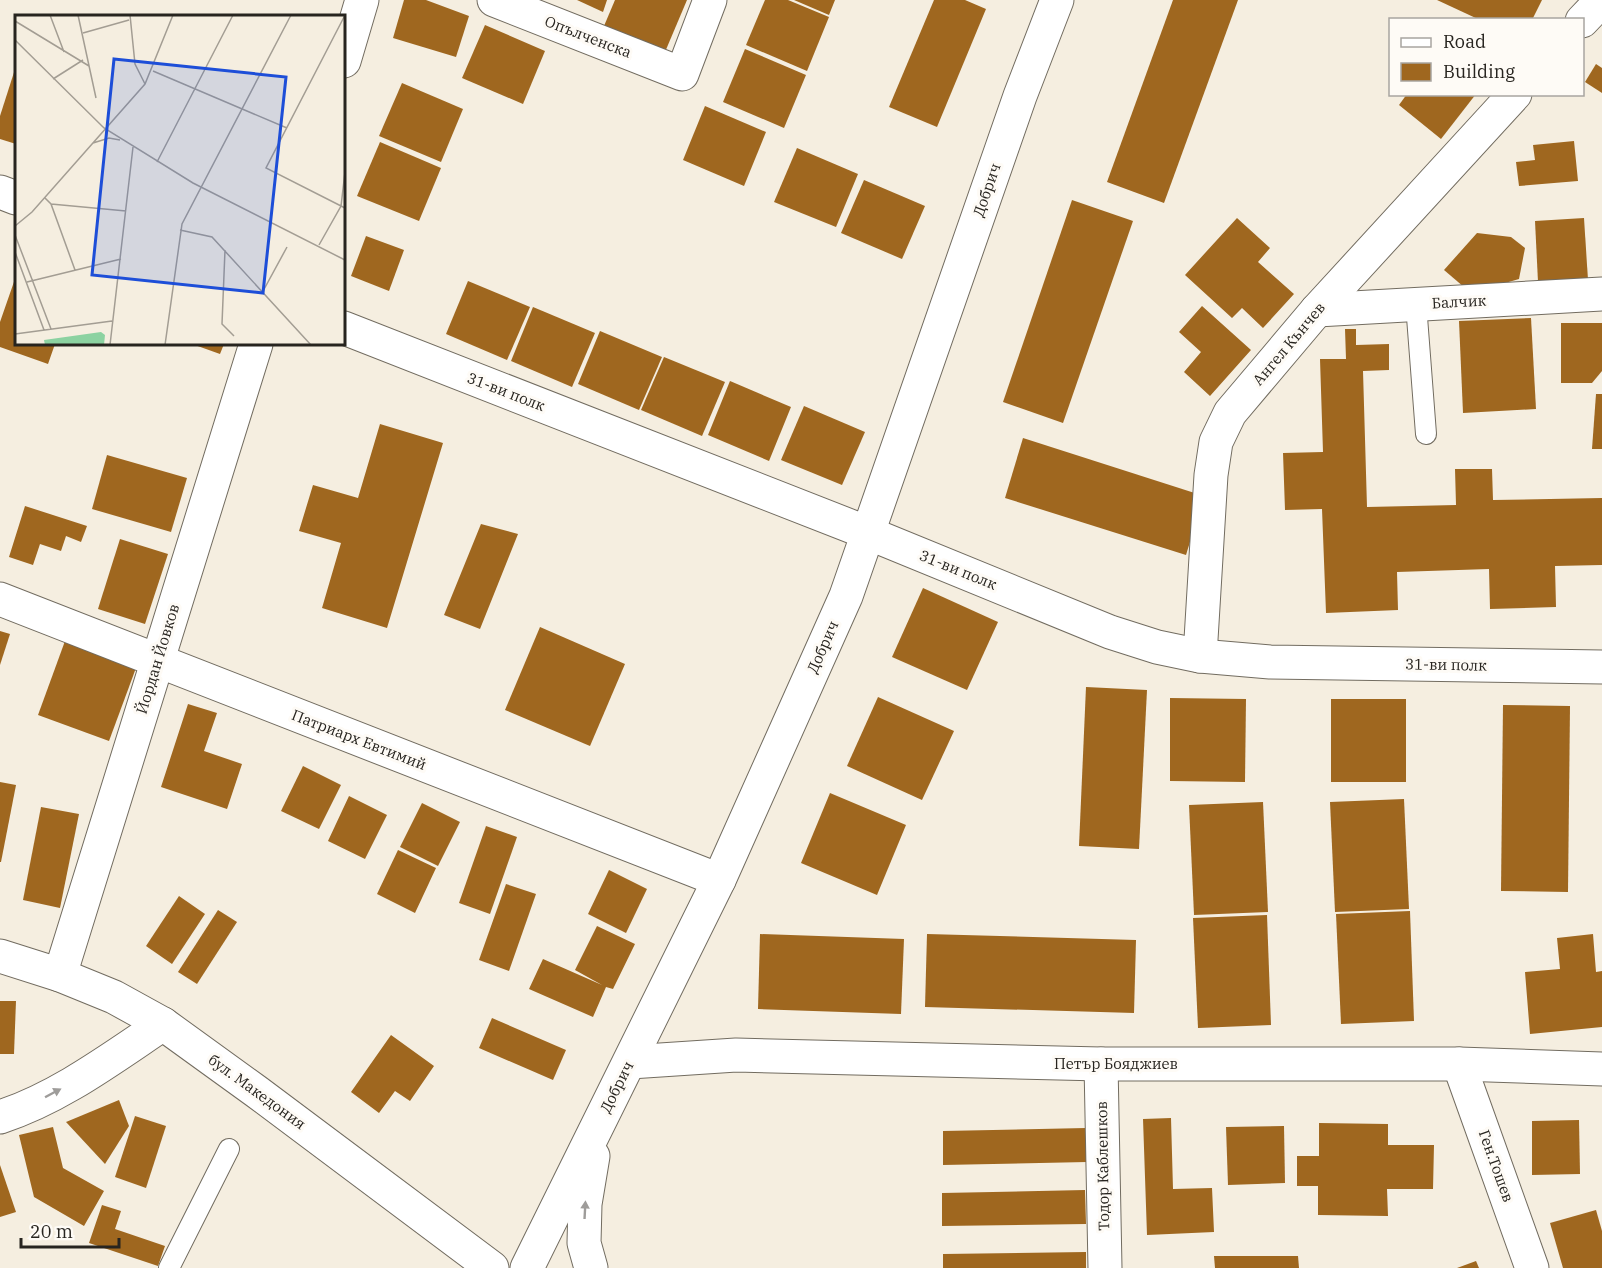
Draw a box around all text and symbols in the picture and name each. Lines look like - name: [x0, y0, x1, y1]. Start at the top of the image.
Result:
- street label: Опълченска: [542, 11, 634, 62]
- inset map: [15, 15, 345, 345]
- legend: [1389, 18, 1584, 96]
- text: Road: [1443, 30, 1486, 53]
- text: Building: [1443, 60, 1515, 83]
- street label: Добрич: [969, 161, 1005, 219]
- street label: Балчик: [1431, 291, 1487, 312]
- street label: Ангел Кънчев: [1248, 298, 1329, 389]
- street label: 31-ви полк: [465, 368, 548, 415]
- street label: 31-ви полк: [917, 545, 1000, 594]
- street label: Йордан Йовков: [132, 602, 183, 716]
- street label: Добрич: [803, 618, 842, 676]
- street label: 31-ви полк: [1405, 654, 1487, 675]
- street label: Патриарх Евтимий: [289, 705, 429, 774]
- street label: бул. Македония: [205, 1050, 310, 1133]
- street label: Петър Бояджиев: [1054, 1054, 1178, 1073]
- street label: Добрич: [596, 1058, 638, 1116]
- one-way arrow: [45, 1088, 62, 1098]
- street label: Тодор Каблешков: [1092, 1101, 1113, 1231]
- street label: Ген.Тошев: [1475, 1127, 1518, 1205]
- one-way arrow: [580, 1201, 590, 1220]
- scale bar: [21, 1211, 118, 1249]
- text: 20 m: [30, 1220, 73, 1243]

